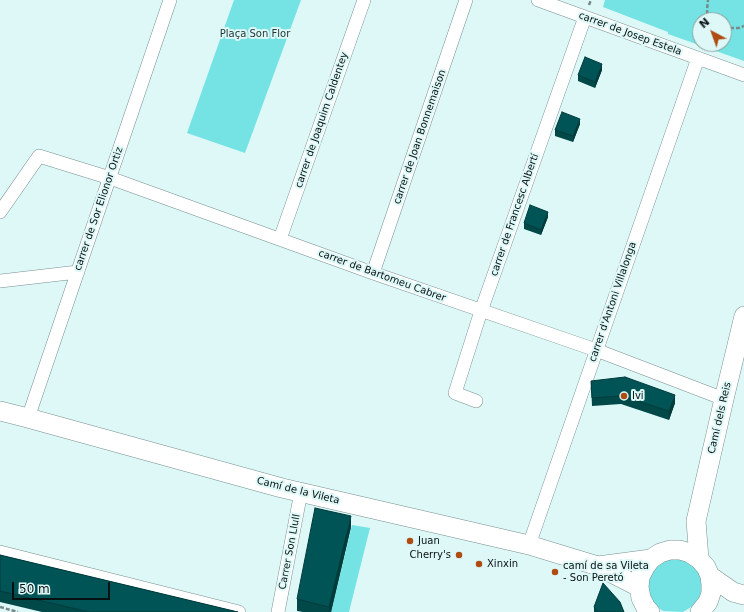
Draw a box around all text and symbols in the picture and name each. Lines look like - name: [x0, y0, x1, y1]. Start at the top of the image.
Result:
- street label: carrer de Josep Estela: [577, 10, 683, 58]
- north arrow: [692, 12, 732, 52]
- text: N: [697, 15, 712, 31]
- park label: Plaça Son Flor: [220, 28, 290, 40]
- street label: carrer de Joaquim Caldentey: [293, 51, 351, 189]
- street label: carrer de Joan Bonnemaison: [391, 68, 449, 206]
- street label: carrer de Sor Elionor Ortiz: [72, 146, 126, 272]
- street label: carrer de Francesc Albertí: [488, 152, 542, 278]
- street label: carrer d'Antoni Villalonga: [587, 240, 639, 364]
- street label: carrer de Bartomeu Cabrer: [317, 247, 447, 305]
- street label: Camí dels Reis: [706, 381, 734, 455]
- place label: Ivi: [632, 390, 644, 402]
- marker: Ivi: [619, 391, 629, 401]
- street label: Camí de la Vileta: [255, 475, 341, 507]
- street label: Carrer Son Llull: [277, 513, 303, 591]
- place label: Juan: [418, 535, 440, 547]
- marker: Juan: [405, 536, 415, 546]
- place label: Cherry's: [410, 549, 451, 561]
- marker: Cherry's: [454, 550, 464, 560]
- place label: Xinxin: [487, 558, 518, 570]
- marker: Xinxin: [474, 559, 484, 569]
- place label: camí de sa Vileta - Son Peretó: [563, 560, 649, 584]
- marker: camí de sa Vileta - Son Peretó: [550, 567, 560, 577]
- scale bar: [14, 574, 112, 600]
- text: 50 m: [19, 582, 50, 596]

